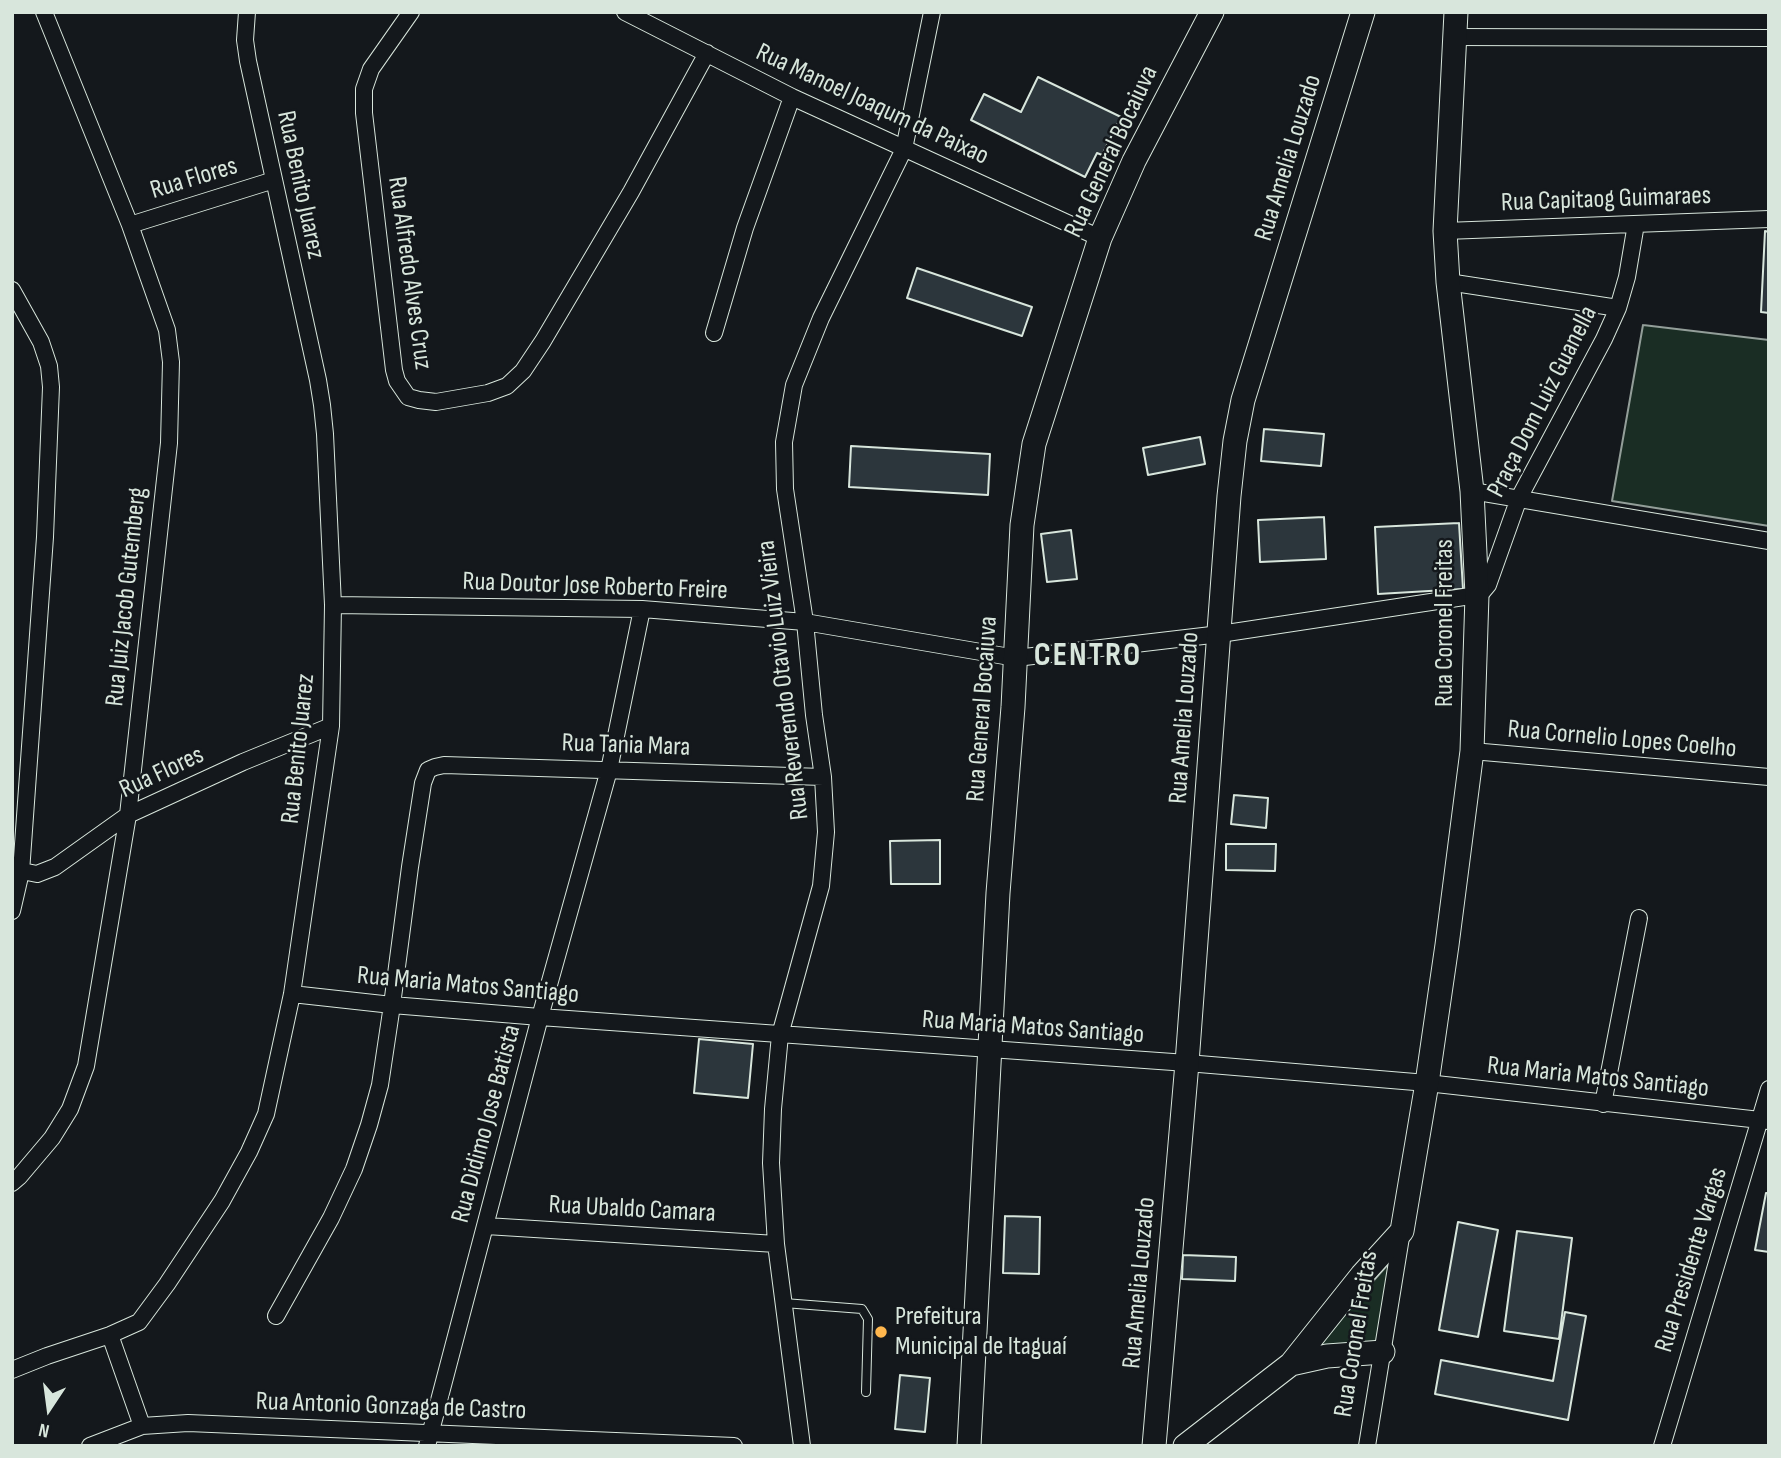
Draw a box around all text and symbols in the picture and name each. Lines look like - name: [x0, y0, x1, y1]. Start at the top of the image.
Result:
- street label: Rua Manoel Joaqum da Paixao: [751, 37, 993, 173]
- street label: Rua General Bocaiuva: [1059, 61, 1165, 243]
- street label: Rua Amelia Louzado: [1249, 71, 1329, 245]
- street label: Rua Benito Juarez: [269, 108, 331, 262]
- street label: Rua Flores: [147, 151, 241, 207]
- street label: Rua Alfredo Alves Cruz: [380, 175, 438, 371]
- street label: Rua Capitaog Guimaraes: [1500, 181, 1712, 219]
- street label: Praça Dom Luiz Guanella: [1481, 301, 1605, 503]
- street label: Rua Juiz Jacob Gutemberg: [100, 486, 154, 708]
- street label: Rua Reverendo Otavio Luiz Vieira: [751, 538, 817, 822]
- street label: Rua Coronel Freitas: [1429, 539, 1461, 707]
- street label: Rua Doutor Jose Roberto Freire: [462, 567, 728, 607]
- street label: Rua General Bocaiuva: [961, 615, 1005, 803]
- street label: Rua Amelia Louzado: [1163, 631, 1207, 805]
- district label: CENTRO: [1035, 637, 1141, 677]
- street label: Rua Benito Juarez: [276, 672, 322, 826]
- street label: Rua Cornelio Lopes Coelho: [1506, 714, 1738, 766]
- street label: Rua Tania Mara: [561, 728, 691, 764]
- street label: Rua Flores: [115, 740, 209, 806]
- street label: Rua Maria Matos Santiago: [356, 961, 580, 1011]
- street label: Rua Maria Matos Santiago: [921, 1005, 1145, 1051]
- street label: Rua Didimo Jose Batista: [446, 1022, 528, 1226]
- street label: Rua Maria Matos Santiago: [1486, 1051, 1710, 1105]
- street label: Rua Presidente Vargas: [1649, 1164, 1735, 1356]
- street label: Rua Ubaldo Camara: [548, 1190, 716, 1230]
- street label: Rua Amelia Louzado: [1117, 1196, 1163, 1370]
- street label: Rua Coronel Freitas: [1328, 1249, 1386, 1419]
- place label: Prefeitura Municipal de Itaguaí: [895, 1301, 1067, 1362]
- marker: Prefeitura Municipal de Itaguaí: [873, 1324, 889, 1340]
- north arrow: [14, 1374, 84, 1444]
- street label: Rua Antonio Gonzaga de Castro: [255, 1387, 527, 1427]
- text: N: [37, 1418, 52, 1442]

